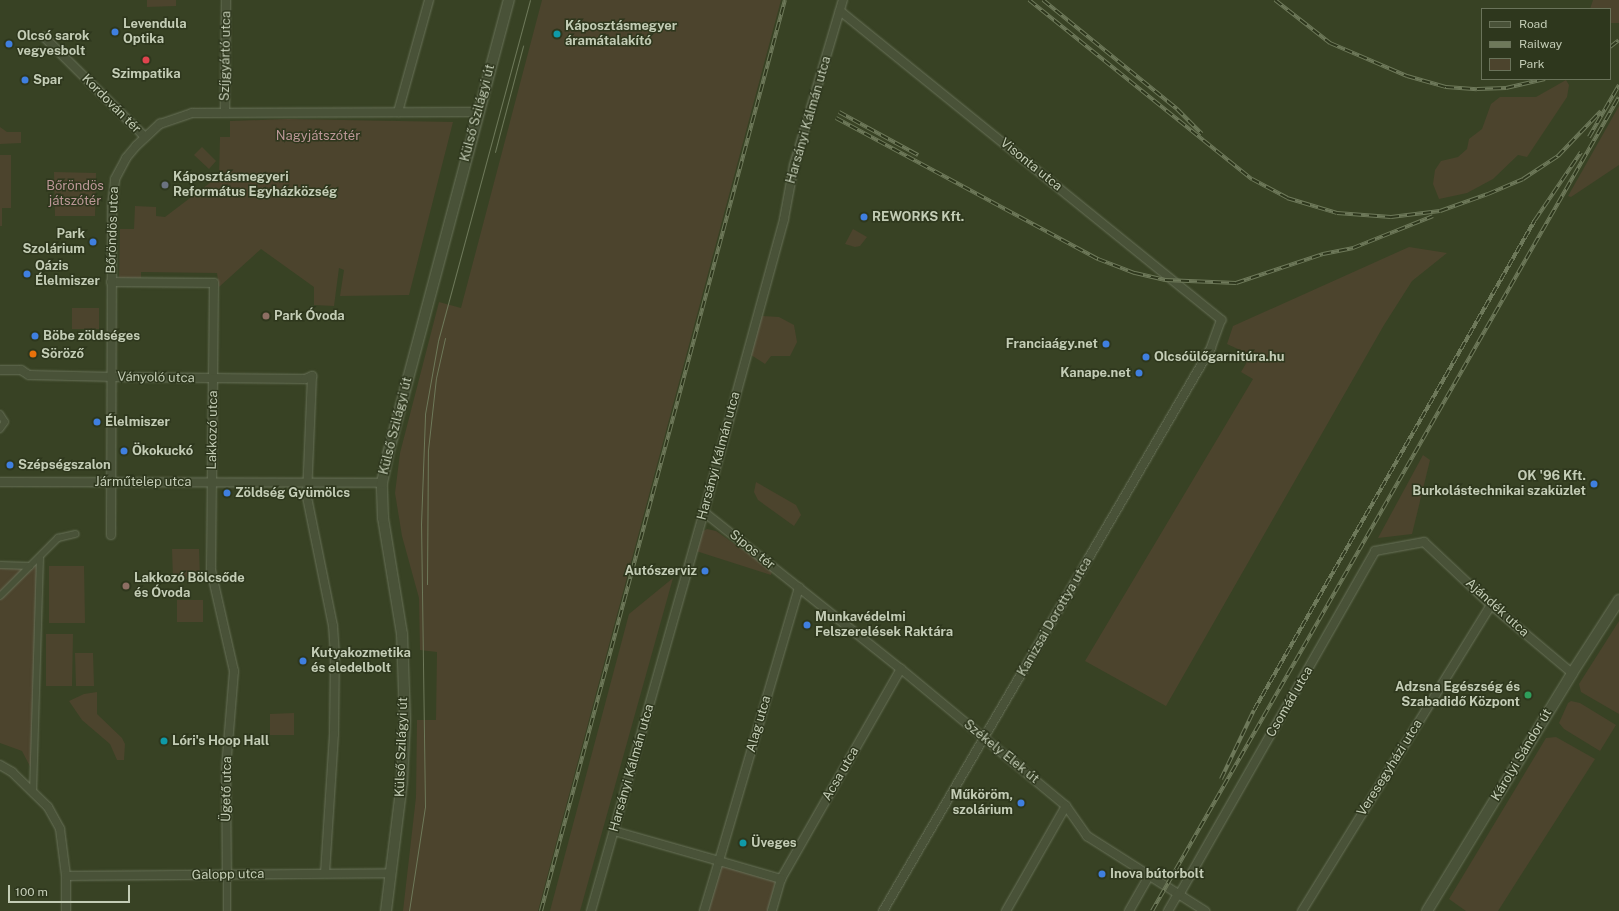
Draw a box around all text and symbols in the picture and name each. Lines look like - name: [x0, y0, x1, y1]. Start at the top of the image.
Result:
- legend: [1481, 8, 1611, 80]
- street label: Szíjgyártó utca: [217, 11, 235, 101]
- place label: Levendula Optika: [123, 17, 187, 48]
- text: Road: [1519, 17, 1547, 31]
- place label: Káposztásmegyer áramátalakító: [565, 19, 677, 50]
- marker: Levendula Optika: [110, 27, 120, 37]
- place label: Olcsó sarok vegyesbolt: [17, 29, 90, 60]
- marker: Káposztásmegyer áramátalakító: [552, 29, 562, 39]
- text: Railway: [1519, 37, 1562, 51]
- marker: Olcsó sarok vegyesbolt: [4, 39, 14, 49]
- street label: Harsányi Kálmán utca: [783, 54, 835, 186]
- marker: Szimpatika: [141, 55, 151, 65]
- text: Park: [1519, 57, 1545, 71]
- street label: Külső Szilágyi út: [458, 63, 498, 163]
- place label: Szimpatika: [111, 66, 181, 82]
- street label: Kordován tér: [78, 71, 144, 137]
- place label: Spar: [33, 72, 63, 88]
- marker: Spar: [20, 75, 30, 85]
- park label: Nagyjátszótér: [276, 128, 360, 144]
- street label: Visonta utca: [997, 135, 1065, 195]
- place label: Káposztásmegyeri Református Egyházközség: [173, 170, 337, 201]
- park label: Bőröndös játszótér: [46, 179, 104, 210]
- marker: Káposztásmegyeri Református Egyházközség: [160, 180, 170, 190]
- street label: Bőröndös utca: [104, 186, 122, 274]
- place label: REWORKS Kft.: [872, 209, 964, 225]
- marker: REWORKS Kft.: [859, 212, 869, 222]
- place label: Park Szolárium: [22, 227, 85, 258]
- marker: Park Szolárium: [88, 237, 98, 247]
- place label: Oázis Élelmiszer: [35, 259, 100, 290]
- marker: Oázis Élelmiszer: [22, 269, 32, 279]
- place label: Park Óvoda: [274, 308, 345, 324]
- marker: Park Óvoda: [261, 311, 271, 321]
- place label: Böbe zöldséges: [43, 328, 140, 344]
- marker: Böbe zöldséges: [30, 331, 40, 341]
- place label: Franciaágy.net: [1006, 336, 1098, 352]
- marker: Franciaágy.net: [1101, 339, 1111, 349]
- place label: Söröző: [41, 346, 84, 362]
- marker: Söröző: [28, 349, 38, 359]
- place label: Olcsóülőgarnitúra.hu: [1154, 349, 1285, 365]
- marker: Olcsóülőgarnitúra.hu: [1141, 352, 1151, 362]
- place label: Kanape.net: [1060, 365, 1131, 381]
- marker: Kanape.net: [1134, 368, 1144, 378]
- street label: Ványoló utca: [117, 370, 195, 386]
- street label: Külső Szilágyi út: [376, 376, 416, 476]
- street label: Lakkozó utca: [205, 390, 221, 470]
- street label: Harsányi Kálmán utca: [694, 390, 744, 522]
- place label: Élelmiszer: [105, 414, 170, 430]
- marker: Élelmiszer: [92, 417, 102, 427]
- place label: Ökokuckó: [132, 443, 193, 459]
- marker: Ökokuckó: [119, 446, 129, 456]
- place label: Szépségszalon: [18, 457, 111, 473]
- marker: Szépségszalon: [5, 460, 15, 470]
- place label: OK '96 Kft. Burkolástechnikai szaküzlet: [1412, 469, 1586, 500]
- street label: Járműtelep utca: [95, 474, 191, 490]
- marker: OK '96 Kft. Burkolástechnikai szaküzlet: [1589, 479, 1599, 489]
- place label: Zöldség Gyümölcs: [235, 485, 350, 501]
- marker: Zöldség Gyümölcs: [222, 488, 232, 498]
- street label: Sipos tér: [726, 527, 778, 573]
- street label: Kanizsai Dorottya utca: [1015, 555, 1095, 679]
- place label: Autószerviz: [624, 563, 697, 579]
- marker: Autószerviz: [700, 566, 710, 576]
- place label: Lakkozó Bölcsőde és Óvoda: [134, 571, 245, 602]
- street label: Ajándék utca: [1462, 576, 1532, 640]
- marker: Lakkozó Bölcsőde és Óvoda: [121, 581, 131, 591]
- place label: Munkavédelmi Felszerelések Raktára: [815, 610, 953, 641]
- marker: Munkavédelmi Felszerelések Raktára: [802, 620, 812, 630]
- place label: Kutyakozmetika és eledelbolt: [311, 646, 411, 677]
- marker: Kutyakozmetika és eledelbolt: [298, 656, 308, 666]
- street label: Csomád utca: [1264, 664, 1316, 740]
- place label: Adzsna Egészség és Szabadidő Központ: [1395, 680, 1520, 711]
- marker: Adzsna Egészség és Szabadidő Központ: [1523, 690, 1533, 700]
- street label: Alag utca: [743, 694, 775, 754]
- street label: Külső Szilágyi út: [392, 697, 412, 797]
- street label: Harsányi Kálmán utca: [606, 702, 658, 834]
- street label: Károlyi Sándor út: [1488, 706, 1556, 804]
- street label: Székely Elek út: [960, 717, 1042, 787]
- street label: Veresegyházi utca: [1354, 717, 1426, 819]
- place label: Lóri's Hoop Hall: [172, 733, 269, 749]
- marker: Lóri's Hoop Hall: [159, 736, 169, 746]
- street label: Acsa utca: [819, 744, 863, 804]
- street label: Ügető utca: [219, 756, 235, 822]
- place label: Műköröm, szolárium: [951, 788, 1013, 819]
- marker: Műköröm, szolárium: [1016, 798, 1026, 808]
- place label: Üveges: [751, 835, 797, 851]
- marker: Üveges: [738, 838, 748, 848]
- place label: Inova bútorbolt: [1110, 866, 1204, 882]
- street label: Galopp utca: [191, 867, 265, 883]
- marker: Inova bútorbolt: [1097, 869, 1107, 879]
- scale bar: [10, 877, 132, 903]
- text: 100 m: [15, 885, 48, 899]

